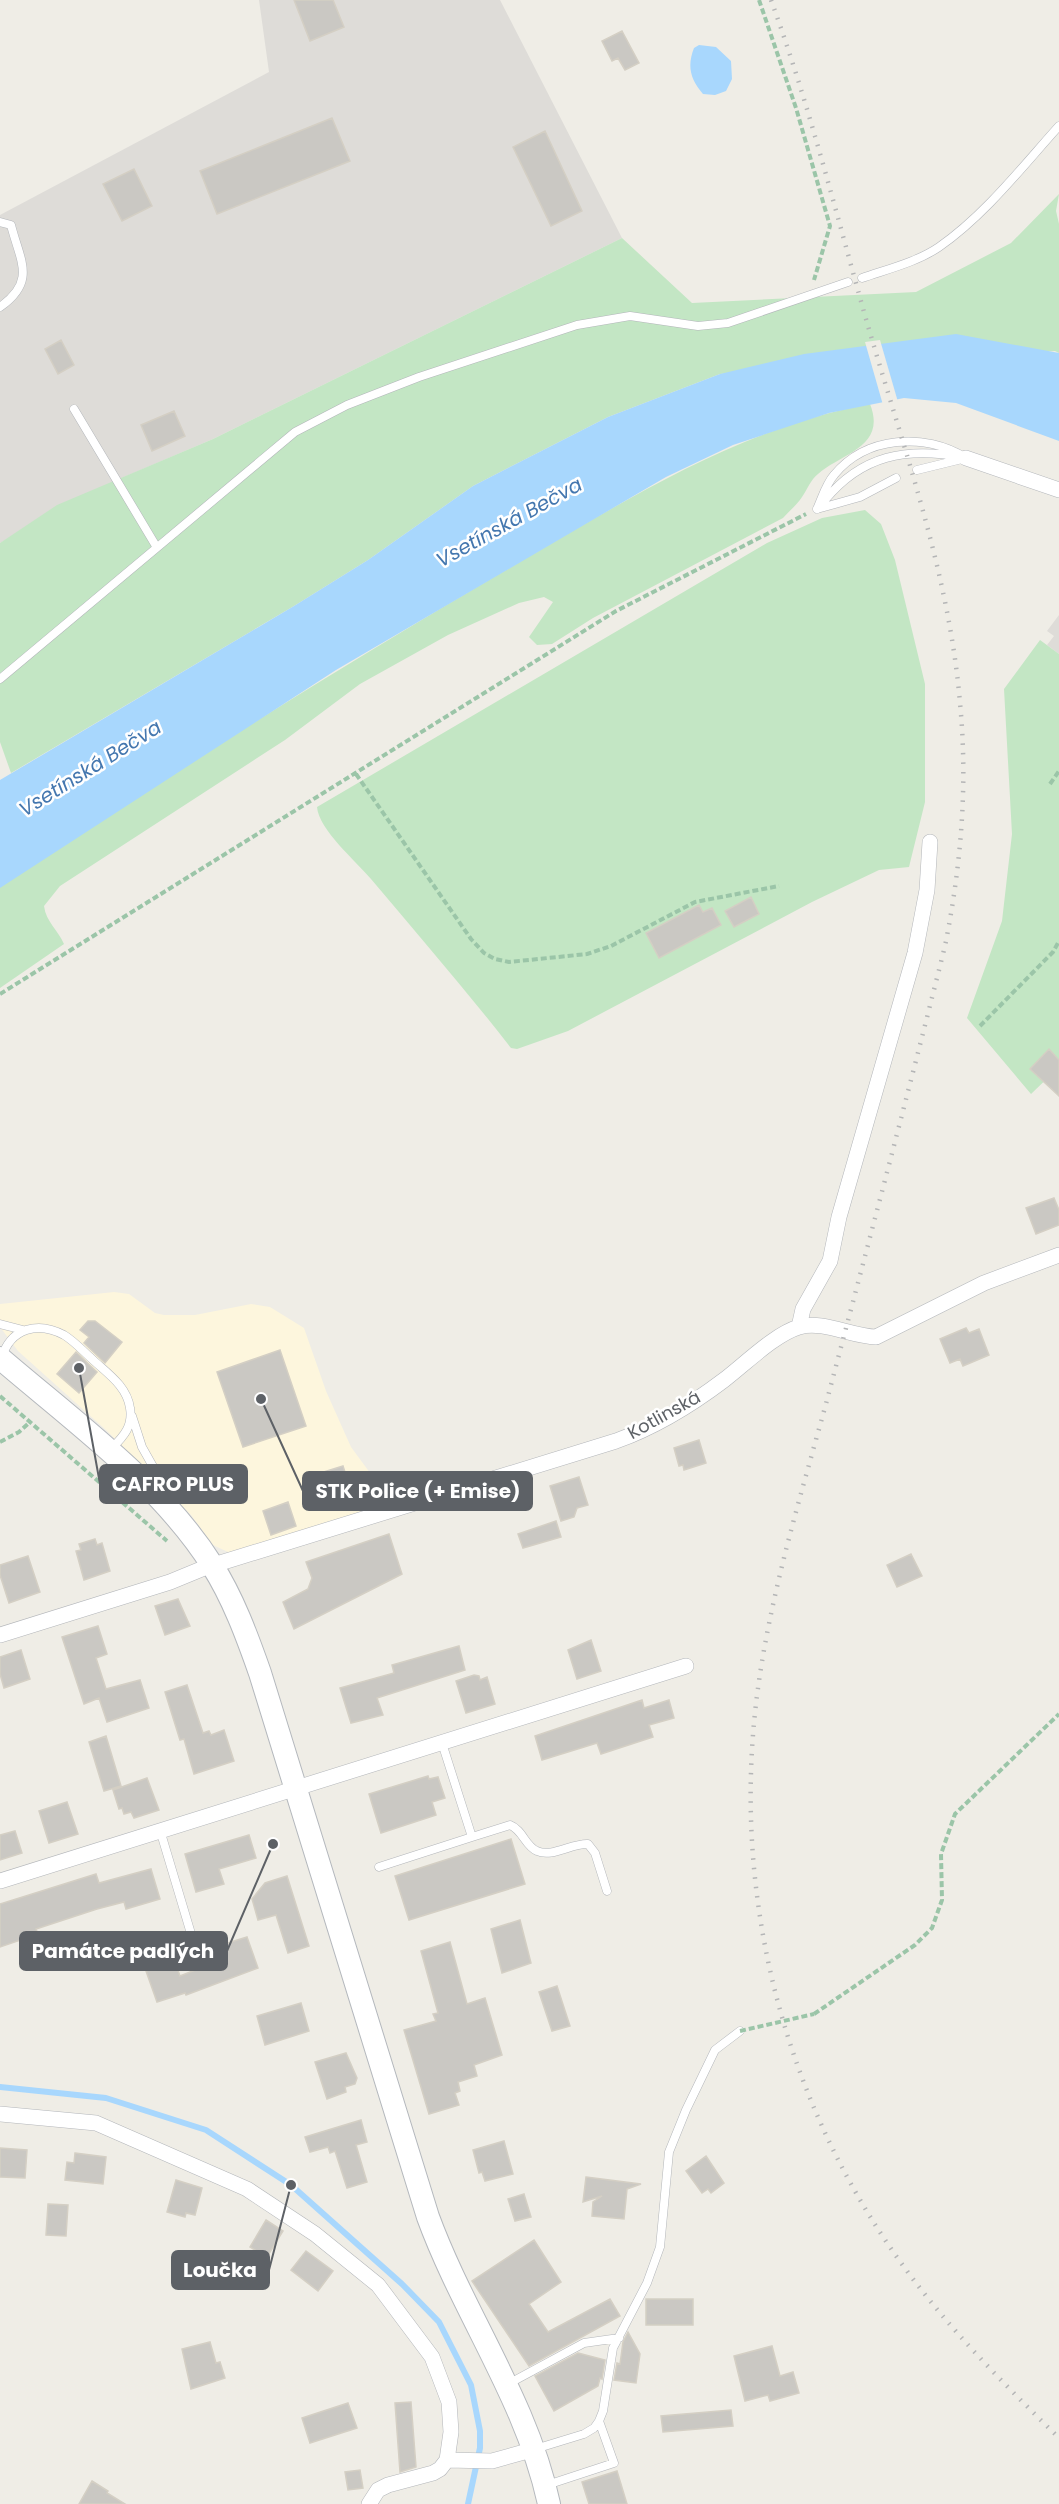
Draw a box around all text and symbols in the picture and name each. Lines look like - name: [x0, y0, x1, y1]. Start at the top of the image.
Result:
- water label: Vsetínská Bečva: [431, 470, 587, 574]
- water label: Vsetínská Bečva: [13, 713, 167, 823]
- street label: Kotlinská: [623, 1384, 705, 1445]
- callout: CAFRO PLUS: [100, 1465, 247, 1503]
- text: CAFRO PLUS: [112, 1470, 234, 1498]
- callout: STK Police (+ Emise): [303, 1472, 532, 1510]
- text: STK Police (+ Emise): [315, 1477, 521, 1505]
- callout: Památce padlých: [20, 1932, 227, 1970]
- text: Památce padlých: [32, 1937, 214, 1965]
- callout: Loučka: [172, 2251, 269, 2289]
- text: Loučka: [183, 2256, 257, 2284]

